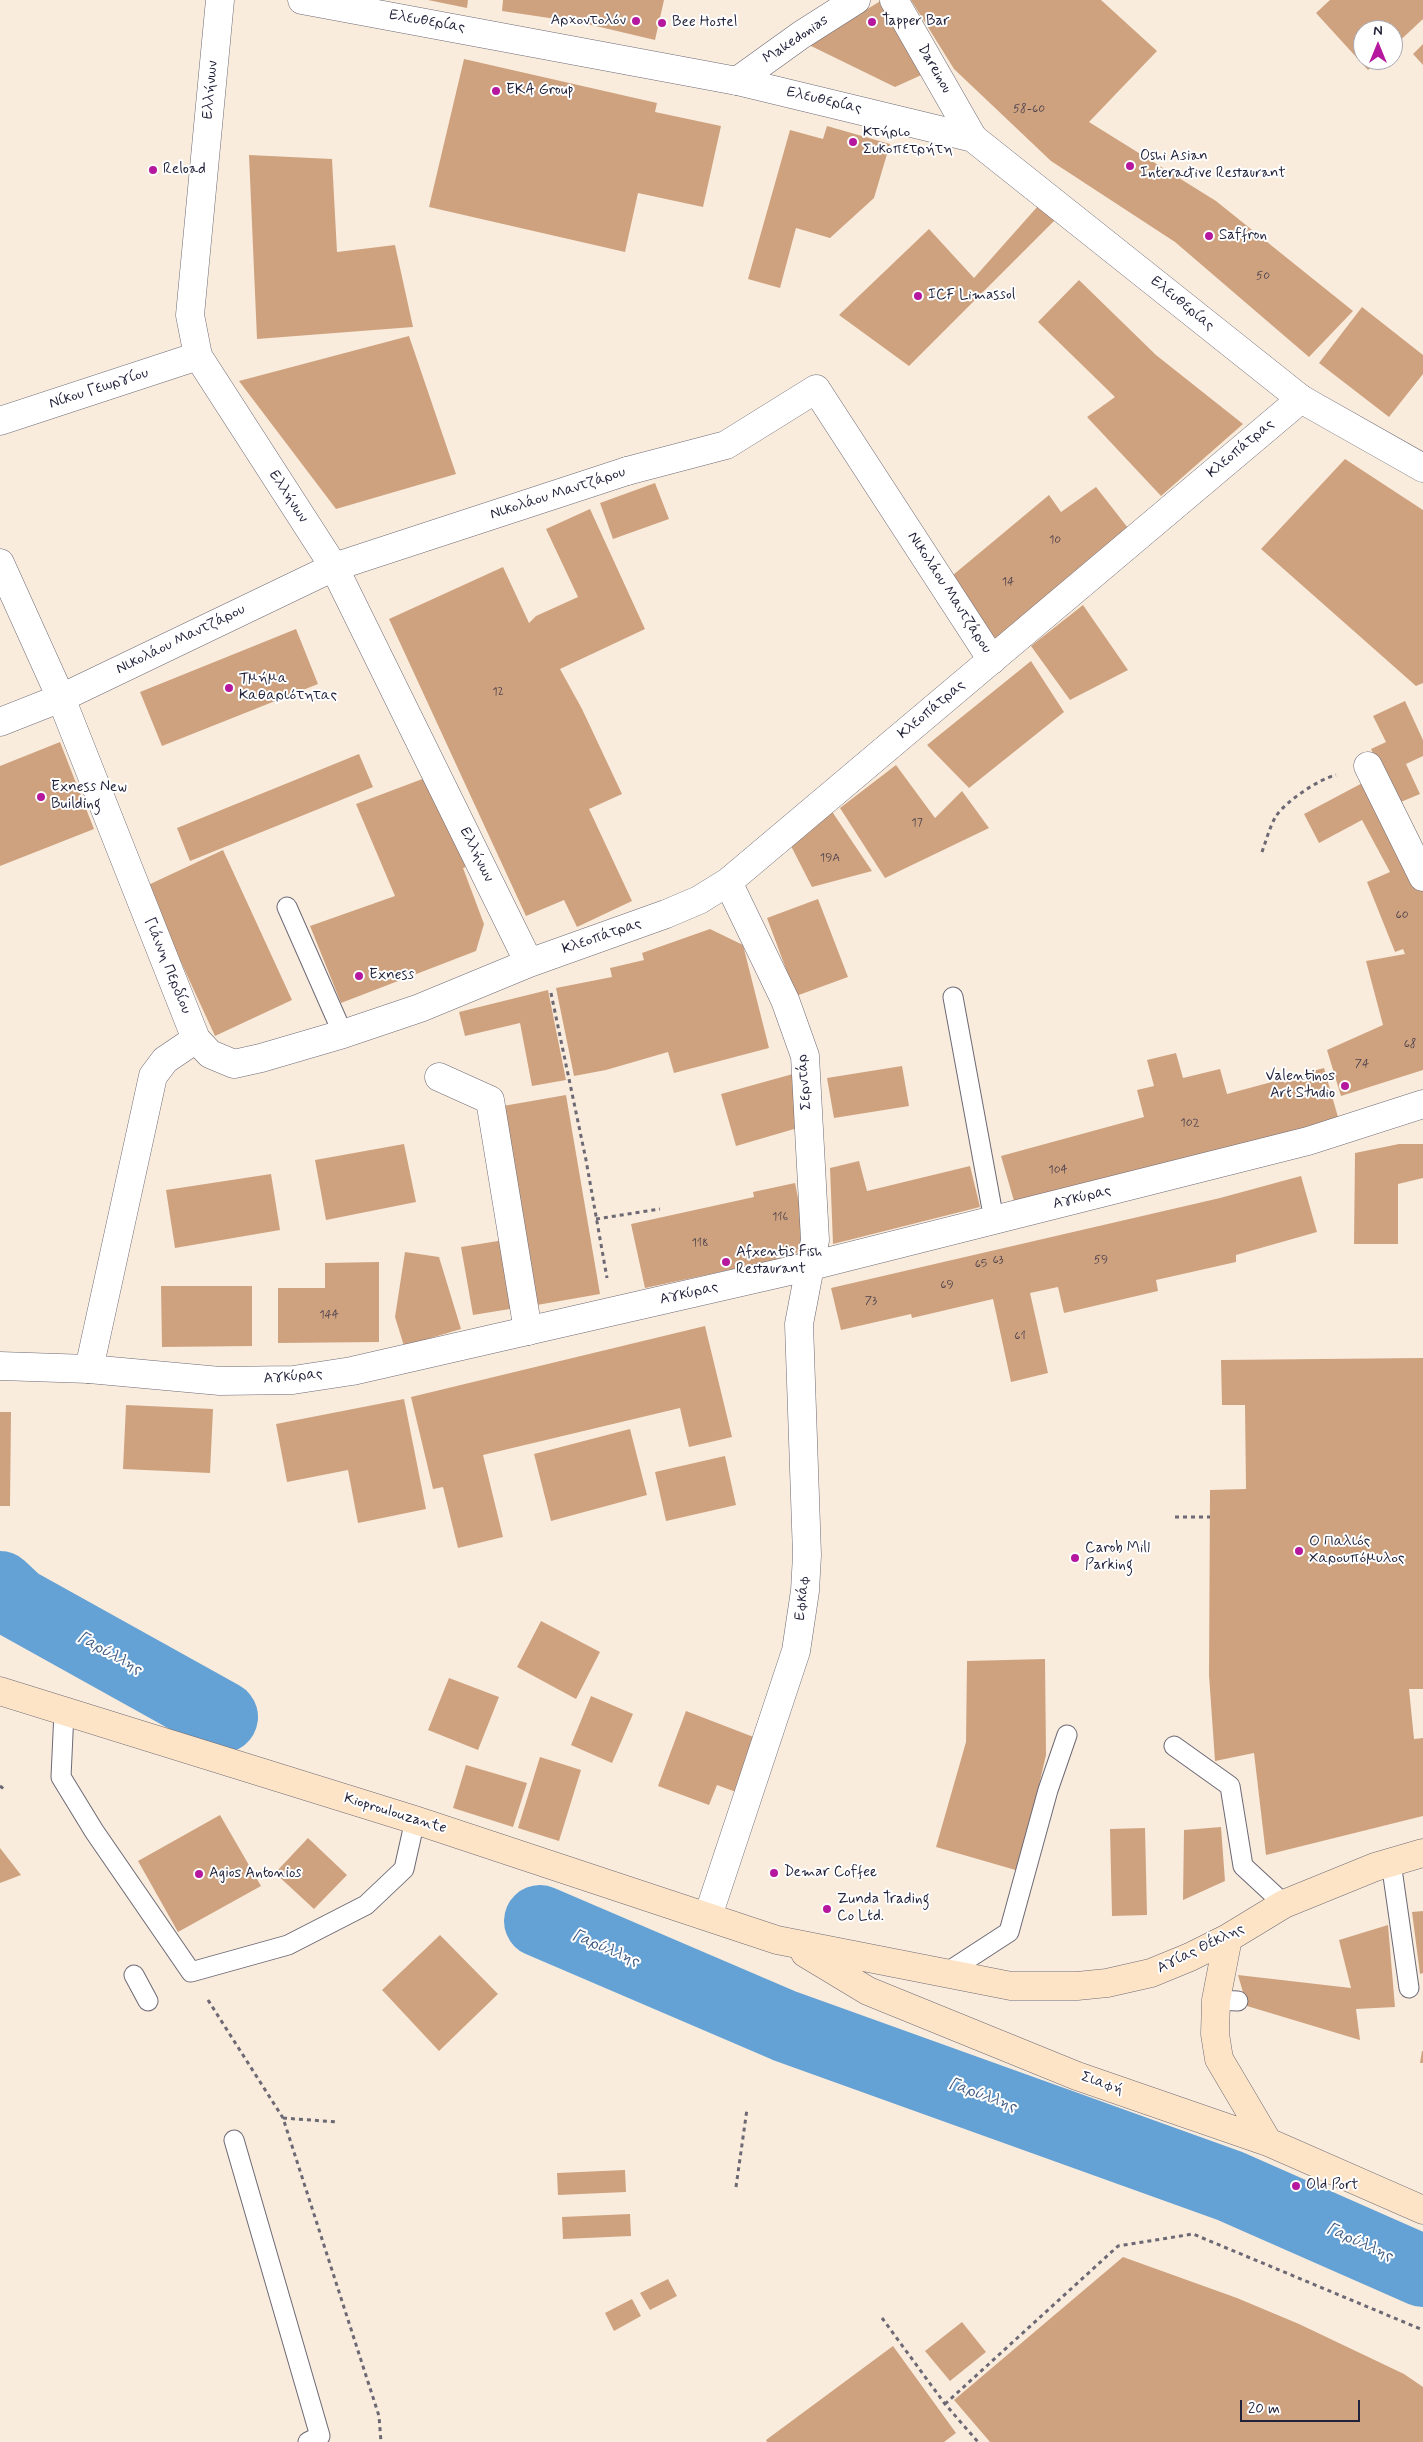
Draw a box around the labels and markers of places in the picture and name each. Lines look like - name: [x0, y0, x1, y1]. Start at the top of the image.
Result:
- place label: Αρχοντολόν: [550, 12, 626, 30]
- place label: Tapper Bar: [882, 13, 949, 31]
- place label: Bee Hostel: [672, 14, 737, 32]
- marker: Αρχοντολόν: [630, 15, 642, 27]
- marker: Tapper Bar: [866, 16, 878, 28]
- marker: Bee Hostel: [656, 17, 668, 29]
- place label: EKA Group: [506, 82, 574, 100]
- marker: EKA Group: [490, 85, 502, 97]
- place label: Κτήριο Συκοπετρήτη: [863, 124, 953, 159]
- marker: Κτήριο Συκοπετρήτη: [847, 136, 859, 148]
- place label: Oshi Asian Interactive Restaurant: [1140, 148, 1285, 183]
- marker: Oshi Asian Interactive Restaurant: [1124, 160, 1136, 172]
- place label: Reload: [163, 161, 206, 179]
- marker: Reload: [147, 164, 159, 176]
- place label: Saffron: [1219, 227, 1267, 245]
- marker: Saffron: [1203, 230, 1215, 242]
- place label: ICF Limassol: [928, 287, 1015, 305]
- marker: ICF Limassol: [912, 290, 924, 302]
- place label: Τμήμα Καθαριότητας: [239, 670, 337, 705]
- marker: Τμήμα Καθαριότητας: [223, 682, 235, 694]
- place label: Exness New Building: [51, 779, 127, 814]
- marker: Exness New Building: [35, 791, 47, 803]
- place label: Exness: [369, 967, 414, 985]
- marker: Exness: [353, 970, 365, 982]
- place label: Valentinos Art Studio: [1265, 1068, 1335, 1103]
- marker: Valentinos Art Studio: [1339, 1080, 1351, 1092]
- place label: Afxentis Fish Restaurant: [736, 1244, 822, 1279]
- marker: Afxentis Fish Restaurant: [720, 1256, 732, 1268]
- place label: Ο Παλιός Χαρουπόμυλος: [1309, 1533, 1404, 1568]
- place label: Carob Mill Parking: [1085, 1540, 1150, 1575]
- marker: Ο Παλιός Χαρουπόμυλος: [1293, 1545, 1305, 1557]
- marker: Carob Mill Parking: [1069, 1552, 1081, 1564]
- place label: Demar Coffee: [784, 1864, 877, 1882]
- place label: Agios Antonios: [209, 1865, 301, 1883]
- marker: Demar Coffee: [768, 1867, 780, 1879]
- marker: Agios Antonios: [193, 1868, 205, 1880]
- place label: Zunda Trading Co Ltd.: [837, 1891, 930, 1926]
- marker: Zunda Trading Co Ltd.: [821, 1903, 833, 1915]
- place label: Old Port: [1306, 2177, 1358, 2195]
- marker: Old Port: [1290, 2180, 1302, 2192]

